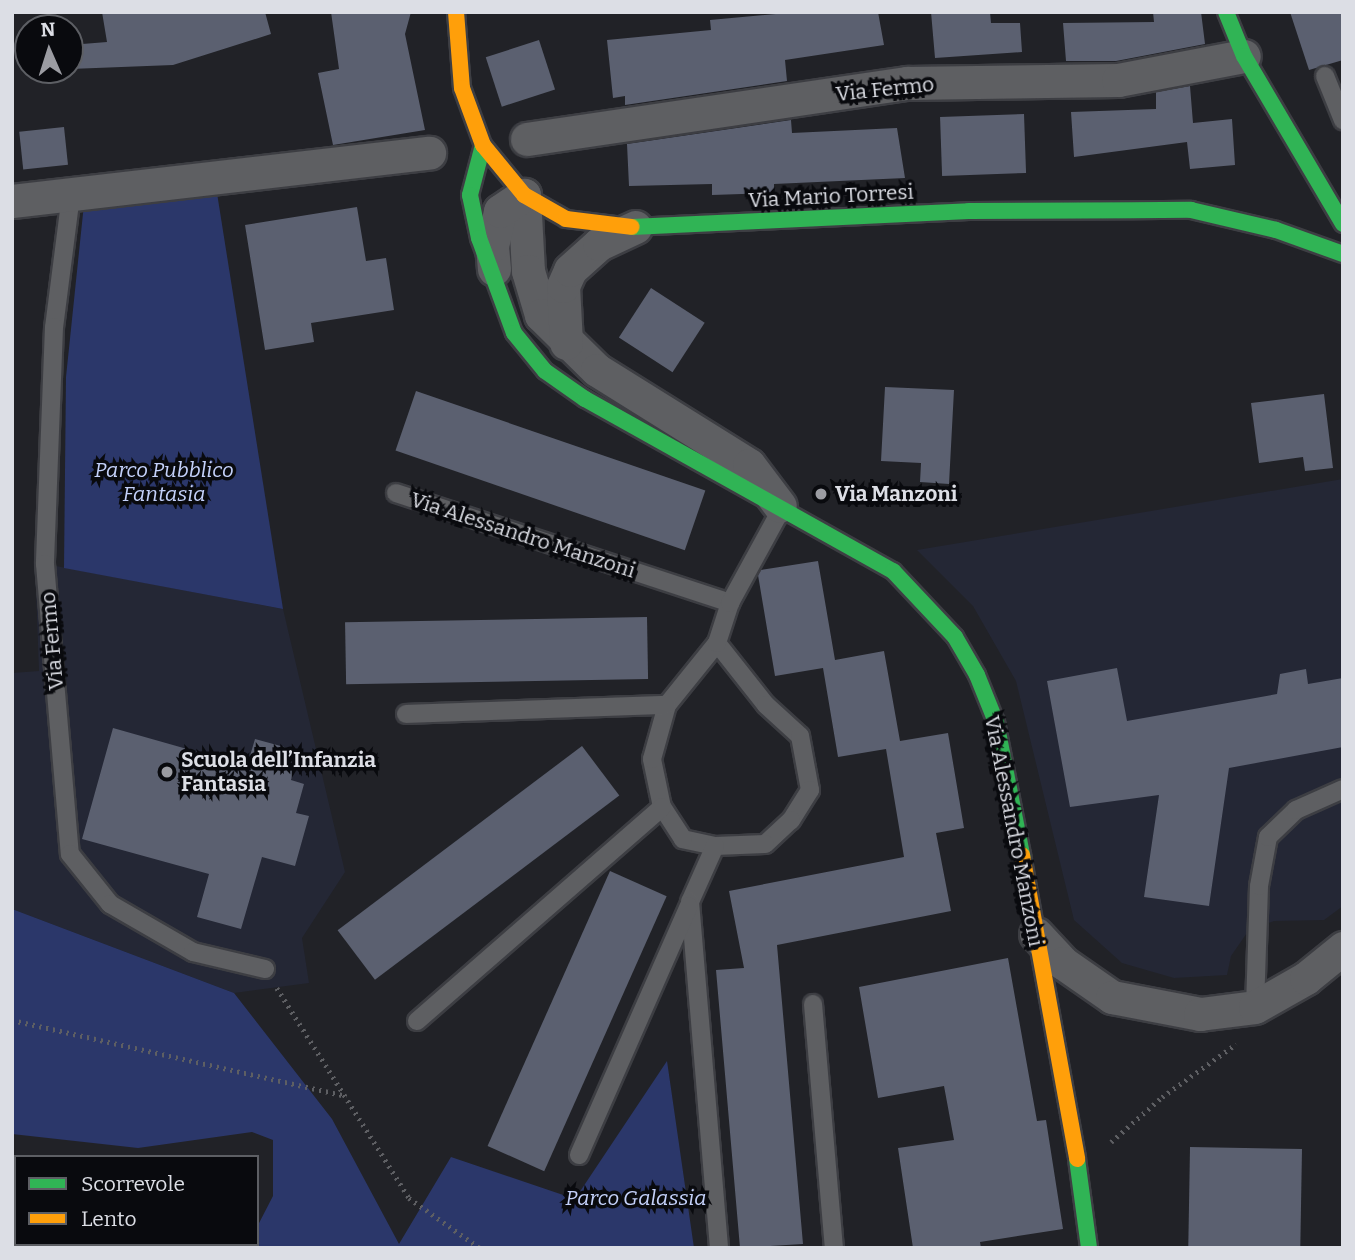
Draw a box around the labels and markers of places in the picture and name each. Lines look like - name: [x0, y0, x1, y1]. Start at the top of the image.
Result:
- place label: Via Manzoni: [835, 481, 958, 507]
- marker: Via Manzoni: [813, 486, 829, 502]
- place label: Scuola dell’Infanzia Fantasia: [181, 747, 376, 797]
- marker: Scuola dell’Infanzia Fantasia: [159, 764, 175, 780]

